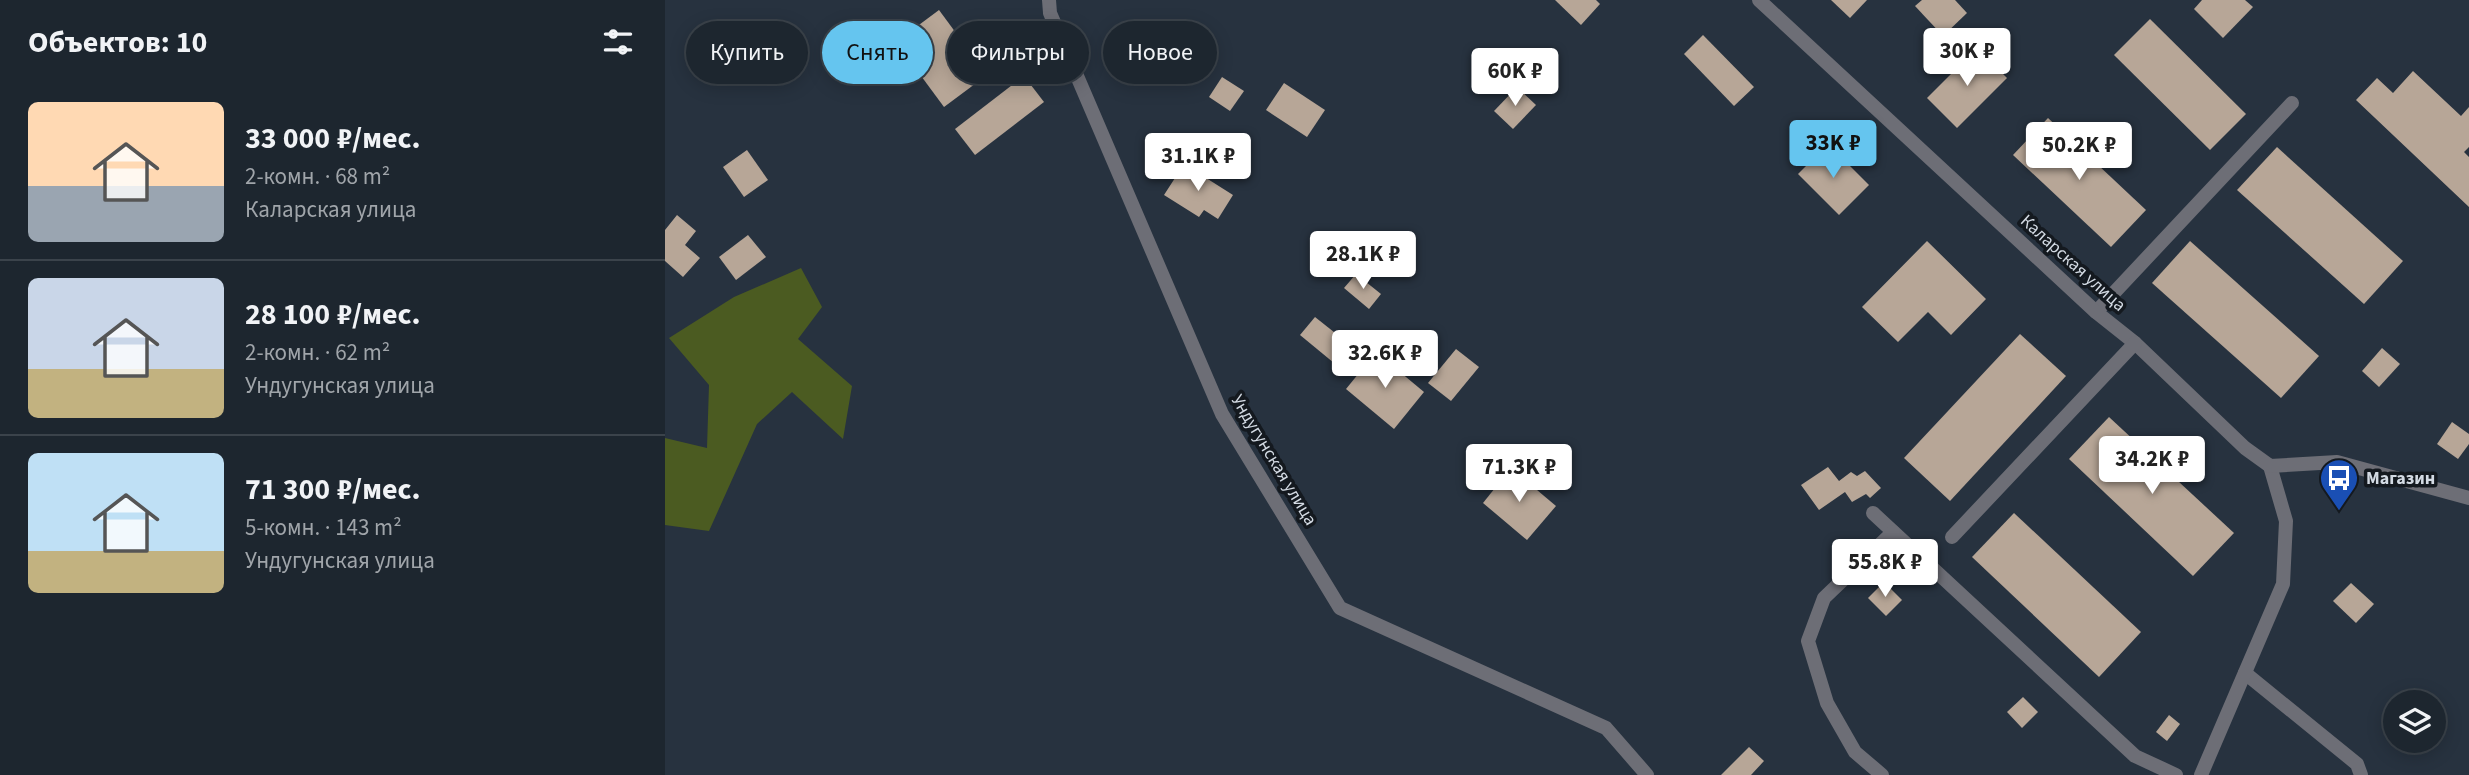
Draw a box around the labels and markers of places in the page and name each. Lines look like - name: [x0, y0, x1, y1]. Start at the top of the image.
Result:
- pin: 30K ₽: [1918, 28, 2016, 88]
- pin: 60K ₽: [1466, 48, 1564, 108]
- pin: 33K ₽: [1784, 120, 1882, 180]
- pin: 50.2K ₽: [2014, 122, 2144, 182]
- pin: 31.1K ₽: [1133, 134, 1263, 193]
- pin: 28.1K ₽: [1298, 232, 1428, 291]
- pin: 32.6K ₽: [1320, 330, 1450, 390]
- pin: 34.2K ₽: [2087, 436, 2217, 496]
- pin: 71.3K ₽: [1454, 444, 1584, 504]
- bus stop icon: Магазин: [2318, 457, 2360, 512]
- place label: Магазин: [2366, 466, 2435, 491]
- pin: 55.8K ₽: [1820, 540, 1950, 599]

